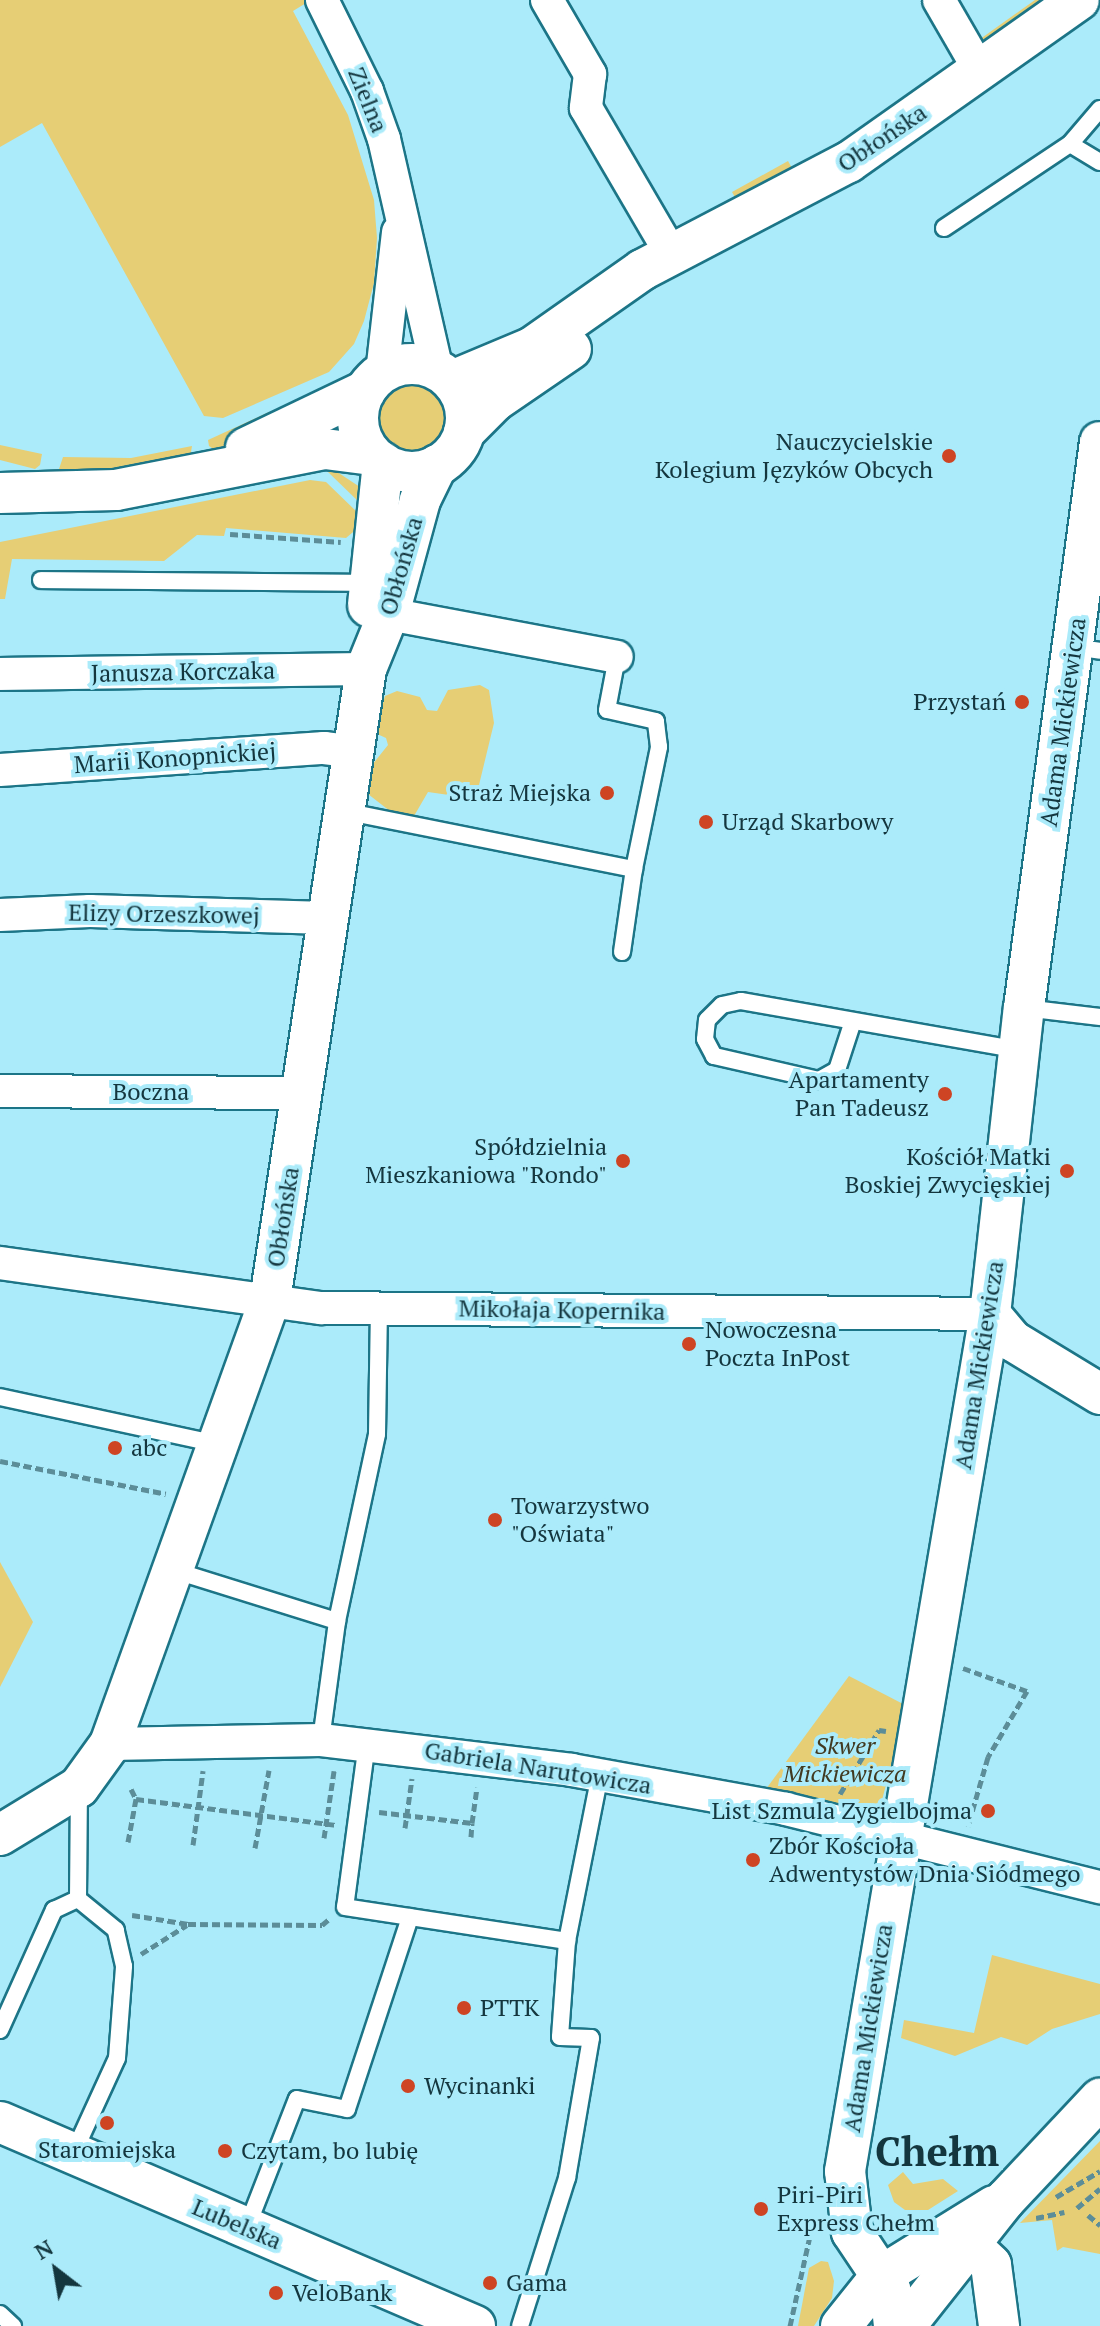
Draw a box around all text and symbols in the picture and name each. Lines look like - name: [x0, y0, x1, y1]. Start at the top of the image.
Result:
- street label: Zielna: [342, 63, 394, 137]
- street label: Obłońska: [832, 98, 932, 178]
- place label: Nauczycielskie Kolegium Języków Obcych: [655, 428, 933, 484]
- marker: Nauczycielskie Kolegium Języków Obcych: [940, 447, 958, 465]
- street label: Obłońska: [373, 513, 429, 619]
- street label: Adama Mickiewicza: [1034, 616, 1092, 828]
- street label: Janusza Korczaka: [91, 656, 275, 688]
- place label: Przystań: [913, 688, 1006, 716]
- marker: Przystań: [1013, 693, 1031, 711]
- street label: Marii Konopnickiej: [73, 737, 277, 779]
- place label: Straż Miejska: [448, 779, 591, 807]
- marker: Straż Miejska: [598, 784, 616, 802]
- place label: Urząd Skarbowy: [722, 808, 893, 836]
- marker: Urząd Skarbowy: [697, 813, 715, 831]
- street label: Elizy Orzeszkowej: [68, 898, 260, 930]
- place label: Apartamenty Pan Tadeusz: [789, 1066, 929, 1122]
- street label: Boczna: [113, 1078, 189, 1106]
- marker: Apartamenty Pan Tadeusz: [936, 1085, 954, 1103]
- place label: Spółdzielnia Mieszkaniowa "Rondo": [364, 1133, 607, 1189]
- place label: Kościół Matki Boskiej Zwycięskiej: [845, 1143, 1051, 1199]
- marker: Spółdzielnia Mieszkaniowa "Rondo": [614, 1152, 632, 1170]
- marker: Kościół Matki Boskiej Zwycięskiej: [1058, 1162, 1076, 1180]
- street label: Obłońska: [261, 1165, 305, 1269]
- street label: Adama Mickiewicza: [948, 1259, 1010, 1471]
- street label: Mikołaja Kopernika: [458, 1294, 666, 1326]
- place label: Nowoczesna Poczta InPost: [705, 1316, 850, 1372]
- marker: Nowoczesna Poczta InPost: [680, 1335, 698, 1353]
- place label: abc: [131, 1434, 167, 1462]
- marker: abc: [106, 1439, 124, 1457]
- place label: Towarzystwo "Oświata": [511, 1492, 649, 1548]
- marker: Towarzystwo "Oświata": [486, 1511, 504, 1529]
- park label: Skwer Mickiewicza: [783, 1732, 907, 1788]
- street label: Gabriela Narutowicza: [423, 1736, 653, 1800]
- place label: List Szmula Zygielbojma: [711, 1797, 972, 1825]
- marker: List Szmula Zygielbojma: [979, 1802, 997, 1820]
- place label: Zbór Kościoła Adwentystów Dnia Siódmego: [769, 1832, 1081, 1888]
- marker: Zbór Kościoła Adwentystów Dnia Siódmego: [744, 1851, 762, 1869]
- street label: Adama Mickiewicza: [837, 1922, 899, 2134]
- place label: PTTK: [480, 1994, 540, 2022]
- marker: PTTK: [455, 1999, 473, 2017]
- place label: Wycinanki: [424, 2072, 535, 2100]
- marker: Wycinanki: [399, 2077, 417, 2095]
- marker: Staromiejska: [98, 2114, 116, 2132]
- district label: Chełm: [875, 2127, 999, 2175]
- place label: Staromiejska: [38, 2136, 176, 2164]
- place label: Czytam, bo lubię: [241, 2137, 419, 2165]
- marker: Czytam, bo lubię: [216, 2142, 234, 2160]
- place label: Piri-Piri Express Chełm: [777, 2181, 935, 2237]
- street label: Lubelska: [188, 2192, 286, 2256]
- marker: Piri-Piri Express Chełm: [752, 2200, 770, 2218]
- north arrow: [16, 2230, 96, 2310]
- text: N: [29, 2232, 58, 2266]
- place label: Gama: [506, 2269, 567, 2297]
- marker: Gama: [481, 2274, 499, 2292]
- place label: VeloBank: [292, 2279, 392, 2307]
- marker: VeloBank: [267, 2284, 285, 2302]

